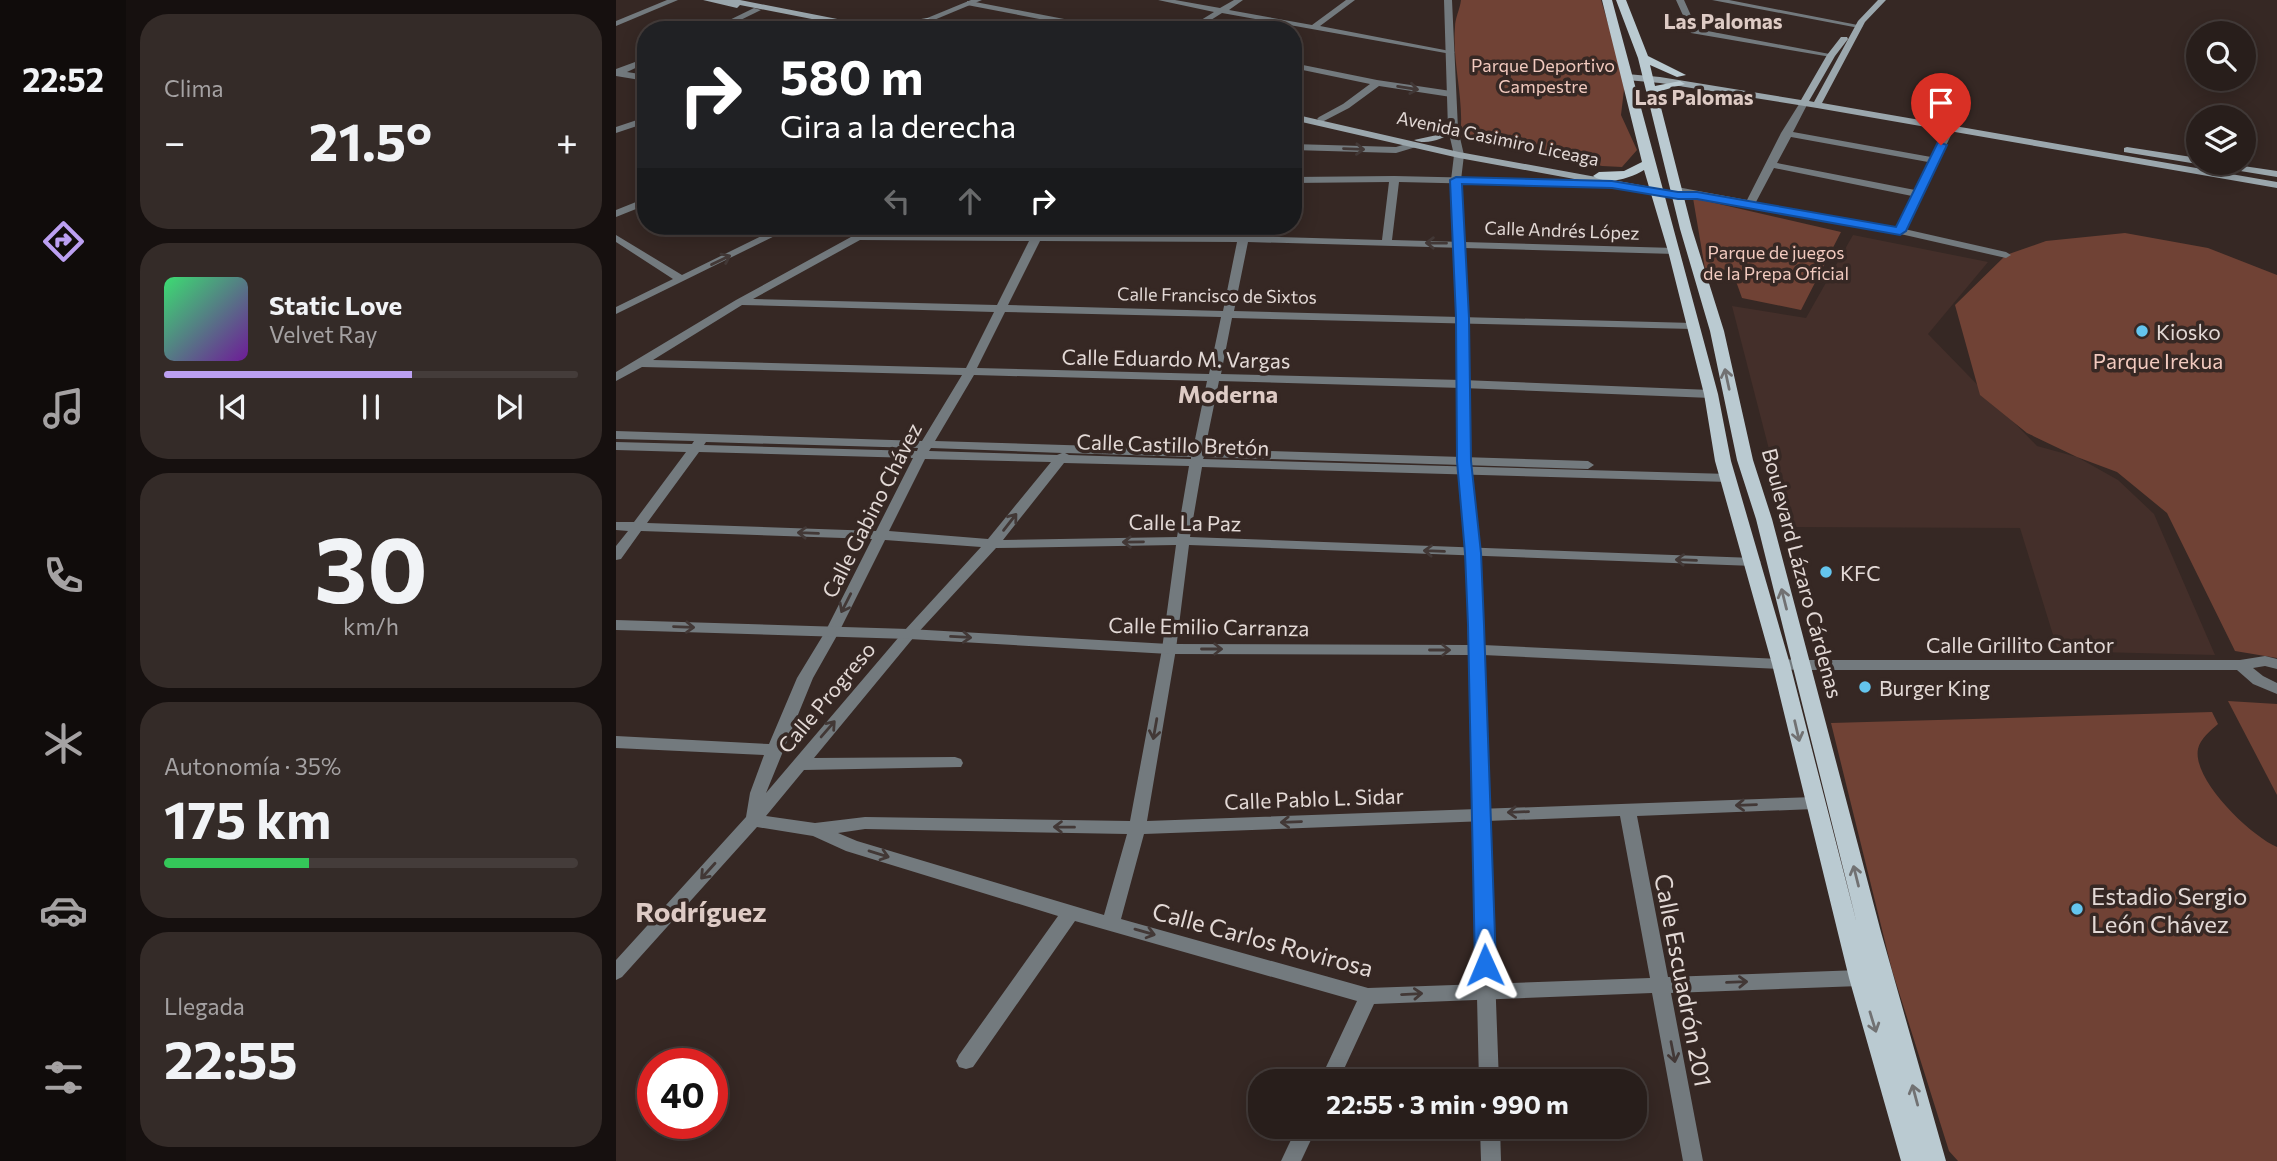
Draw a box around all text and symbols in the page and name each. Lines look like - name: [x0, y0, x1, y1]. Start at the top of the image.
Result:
- district label: Las Palomas: [1663, 8, 1783, 33]
- map controls: [2186, 21, 2256, 175]
- button: search: [2186, 21, 2256, 91]
- text: 580 m: [780, 45, 924, 105]
- icon: right: [665, 49, 756, 140]
- park label: Parque Deportivo Campestre: [1471, 54, 1615, 97]
- text: 22:52: [22, 59, 104, 99]
- pin: [1911, 73, 1971, 145]
- text: Clima: [164, 74, 224, 102]
- one-way arrow: [1396, 81, 1419, 94]
- district label: Las Palomas: [1634, 84, 1754, 109]
- icon: arrive: [1922, 84, 1960, 122]
- text: Gira a la derecha: [780, 105, 1016, 145]
- button: layers: [2186, 105, 2256, 175]
- street label: Avenida Casimiro Liceaga: [1395, 106, 1601, 170]
- text: 21.5°: [309, 108, 432, 172]
- text: −: [164, 117, 186, 164]
- text: +: [556, 117, 578, 164]
- one-way arrow: [1342, 142, 1365, 155]
- icon: left: [878, 182, 916, 220]
- icon: ahead: [951, 182, 989, 220]
- icon: right: [1024, 182, 1062, 220]
- street label: Calle Andrés López: [1484, 216, 1640, 244]
- icon: directions: [39, 217, 88, 266]
- one-way arrow: [1424, 236, 1447, 250]
- park label: Parque de juegos de la Prepa Oficial: [1703, 241, 1849, 284]
- one-way arrow: [710, 252, 731, 266]
- street label: Calle Francisco de Sixtos: [1117, 282, 1317, 308]
- text: Static Love: [269, 289, 402, 320]
- place label: Kiosko: [2156, 319, 2221, 344]
- text: Velvet Ray: [269, 320, 377, 348]
- marker: Kiosko: [2134, 323, 2150, 339]
- street label: Calle Eduardo M. Vargas: [1061, 344, 1291, 372]
- park label: Parque Irekua: [2093, 348, 2223, 373]
- one-way arrow: [1720, 368, 1733, 390]
- district label: Moderna: [1178, 379, 1278, 408]
- icon: music: [39, 384, 88, 433]
- icon: previous: [214, 388, 252, 426]
- icon: pause: [352, 388, 390, 426]
- icon: next: [490, 388, 528, 426]
- street label: Calle Gabino Chávez: [816, 418, 926, 602]
- street label: Calle Castillo Bretón: [1076, 428, 1270, 460]
- street label: Boulevard Lázaro Cárdenas: [1758, 445, 1848, 701]
- street label: Calle La Paz: [1128, 509, 1242, 535]
- text: 30: [314, 510, 428, 622]
- one-way arrow: [1003, 513, 1018, 532]
- one-way arrow: [797, 526, 820, 539]
- one-way arrow: [1122, 535, 1145, 548]
- one-way arrow: [1423, 544, 1446, 557]
- icon: phone: [39, 551, 88, 600]
- one-way arrow: [1675, 553, 1698, 566]
- place label: KFC: [1840, 560, 1881, 585]
- marker: KFC: [1818, 564, 1834, 580]
- one-way arrow: [1777, 588, 1790, 610]
- one-way arrow: [839, 592, 853, 613]
- text: km/h: [343, 612, 399, 640]
- street label: Calle Emilio Carranza: [1108, 612, 1310, 640]
- one-way arrow: [672, 620, 695, 634]
- one-way arrow: [949, 630, 972, 643]
- street label: Calle Grillito Cantor: [1926, 632, 2114, 657]
- street label: Calle Progreso: [772, 636, 880, 758]
- one-way arrow: [1200, 642, 1223, 656]
- one-way arrow: [1428, 643, 1451, 657]
- place label: Burger King: [1879, 675, 1990, 700]
- marker: Burger King: [1857, 679, 1873, 695]
- one-way arrow: [1147, 717, 1161, 740]
- icon: climate: [39, 719, 88, 768]
- one-way arrow: [1791, 719, 1804, 741]
- one-way arrow: [820, 721, 836, 739]
- text: Autonomía · 35%: [164, 752, 341, 780]
- street label: Calle Pablo L. Sidar: [1224, 782, 1404, 814]
- text: 175 km: [164, 786, 331, 850]
- one-way arrow: [1734, 798, 1757, 812]
- one-way arrow: [1507, 806, 1530, 819]
- one-way arrow: [1280, 815, 1303, 828]
- one-way arrow: [1052, 820, 1075, 834]
- one-way arrow: [868, 849, 890, 862]
- one-way arrow: [699, 862, 716, 879]
- one-way arrow: [1849, 865, 1862, 887]
- street label: Calle Escuadrón 201: [1649, 871, 1719, 1089]
- place label: Estadio Sergio León Chávez: [2091, 881, 2247, 938]
- icon: car: [39, 886, 88, 935]
- district label: Rodríguez: [635, 894, 767, 928]
- street label: Calle Carlos Rovirosa: [1150, 896, 1376, 982]
- marker: Estadio Sergio León Chávez: [2069, 901, 2085, 917]
- one-way arrow: [1133, 926, 1155, 939]
- position arrow: [1448, 928, 1522, 1002]
- one-way arrow: [1725, 976, 1748, 989]
- one-way arrow: [1400, 987, 1423, 1000]
- text: Llegada: [164, 992, 245, 1020]
- one-way arrow: [1867, 1010, 1880, 1032]
- text: 22:55: [164, 1026, 298, 1090]
- one-way arrow: [1666, 1040, 1680, 1063]
- speed limit sign: 40: [637, 1048, 728, 1139]
- icon: filters: [39, 1053, 88, 1102]
- one-way arrow: [1908, 1084, 1921, 1107]
- text: 22:55 · 3 min · 990 m: [1326, 1088, 1569, 1119]

